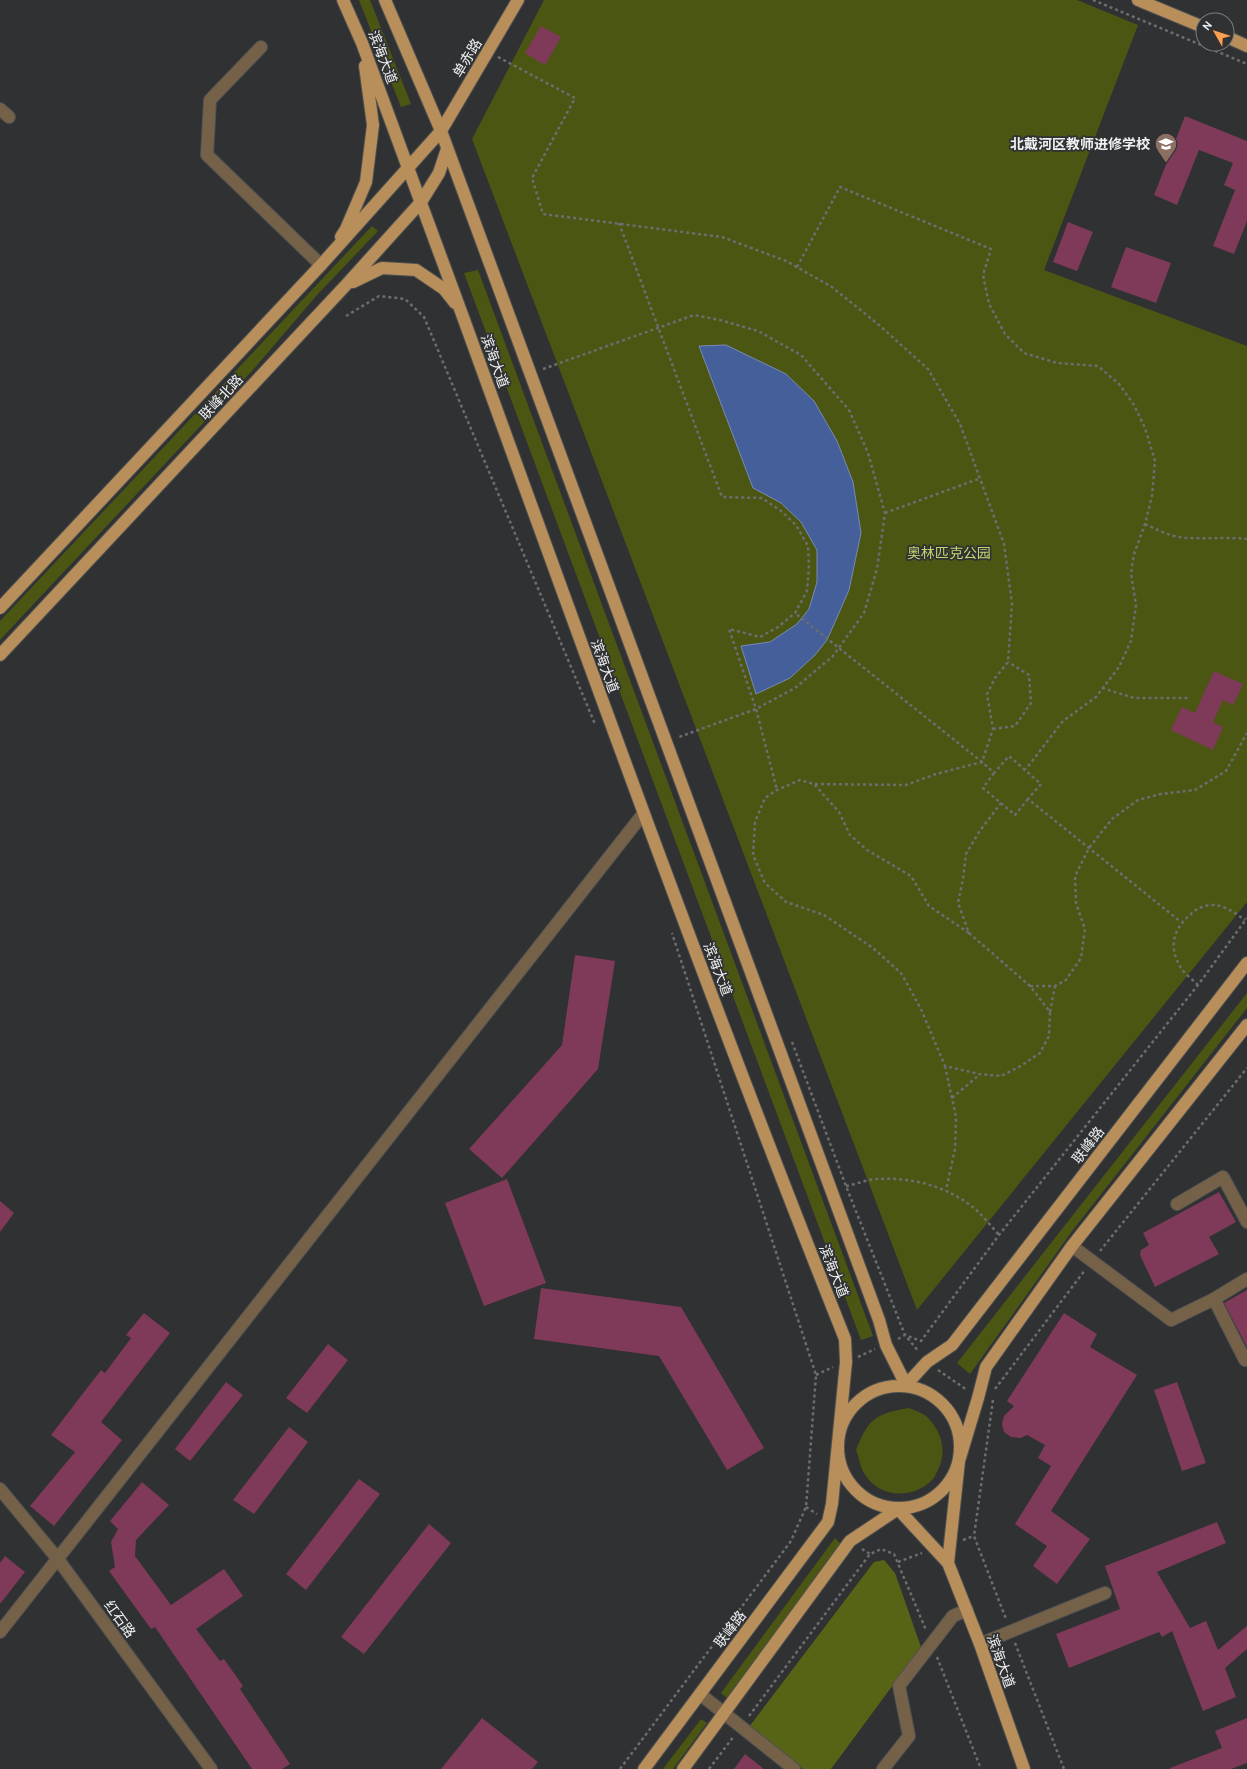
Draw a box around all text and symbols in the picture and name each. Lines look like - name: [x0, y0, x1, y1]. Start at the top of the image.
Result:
- north arrow: [1195, 12, 1235, 52]
- text: N: [1200, 19, 1216, 34]
- street label: 滨海大道: [364, 28, 400, 87]
- street label: 单赤路: [450, 36, 486, 81]
- school or university icon: 北戴河区教师进修学校: [1153, 131, 1179, 164]
- place label: 北戴河区教师进修学校: [1010, 136, 1150, 154]
- street label: 滨海大道: [476, 332, 511, 391]
- street label: 联峰北路: [196, 371, 247, 424]
- park label: 奥林匹克公园: [907, 545, 991, 563]
- street label: 滨海大道: [586, 637, 621, 696]
- street label: 滨海大道: [699, 940, 735, 999]
- street label: 联峰路: [1069, 1124, 1109, 1168]
- street label: 滨海大道: [814, 1242, 851, 1301]
- street label: 红石路: [100, 1598, 138, 1642]
- street label: 联峰路: [711, 1607, 751, 1652]
- street label: 滨海大道: [982, 1632, 1017, 1691]

